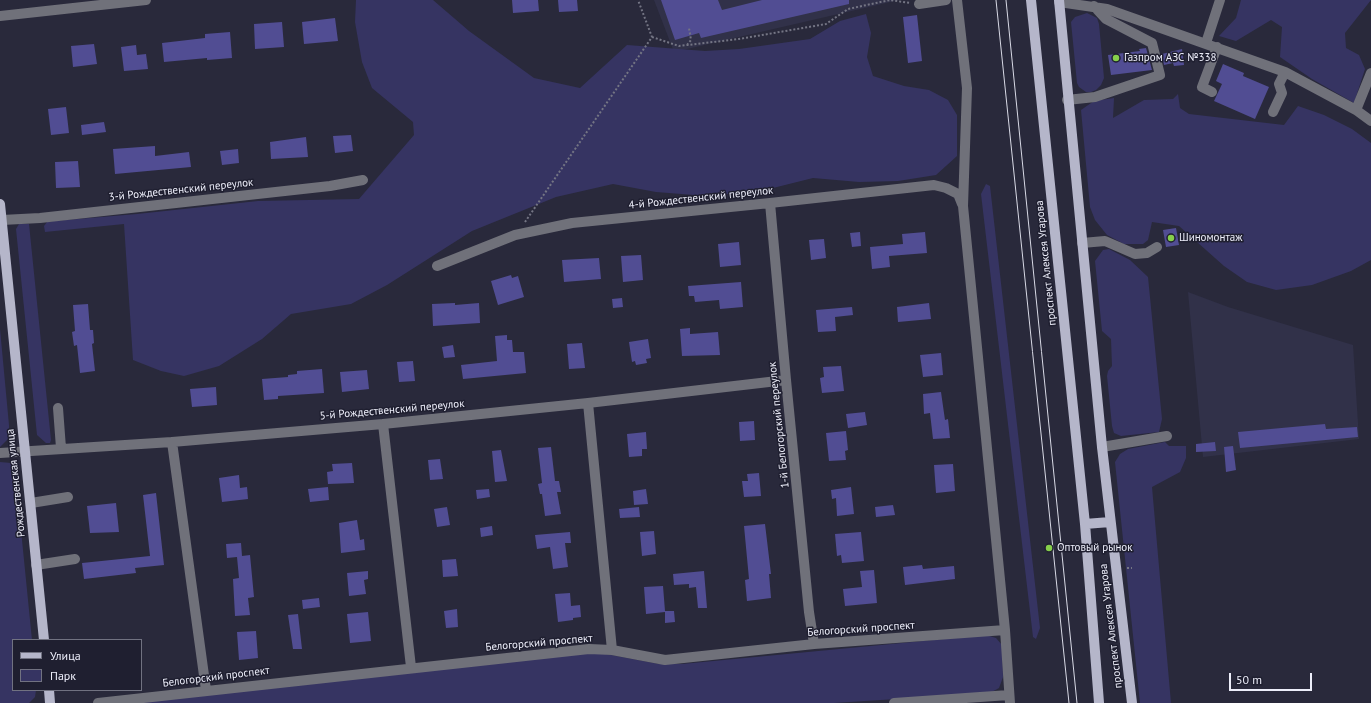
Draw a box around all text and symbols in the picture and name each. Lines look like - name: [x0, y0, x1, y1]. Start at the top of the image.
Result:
- place label: Газпром АЗС №338: [1124, 51, 1217, 65]
- marker: Газпром АЗС №338: [1111, 53, 1121, 63]
- street label: 3-й Рождественский переулок: [108, 176, 254, 204]
- street label: 4-й Рождественский переулок: [628, 184, 774, 212]
- street label: проспект Алексея Угарова: [1033, 200, 1059, 326]
- place label: Шиномонтаж: [1179, 231, 1243, 245]
- marker: Шиномонтаж: [1166, 233, 1176, 243]
- street label: 1-й Белогорский переулок: [766, 361, 792, 489]
- street label: 5-й Рождественский переулок: [319, 397, 465, 423]
- street label: Рождественская улица: [4, 428, 28, 538]
- place label: Оптовый рынок: [1057, 541, 1133, 555]
- marker: Оптовый рынок: [1044, 543, 1054, 553]
- street label: проспект Алексея Угарова: [1097, 563, 1125, 689]
- street label: Белогорский проспект: [807, 619, 915, 639]
- street label: Белогорский проспект: [485, 632, 593, 654]
- legend: [12, 639, 142, 691]
- text: Улица: [50, 648, 81, 663]
- street label: Белогорский проспект: [162, 664, 270, 690]
- scale bar: [1231, 665, 1314, 691]
- text: Парк: [50, 668, 76, 683]
- text: 50 m: [1236, 672, 1262, 687]

